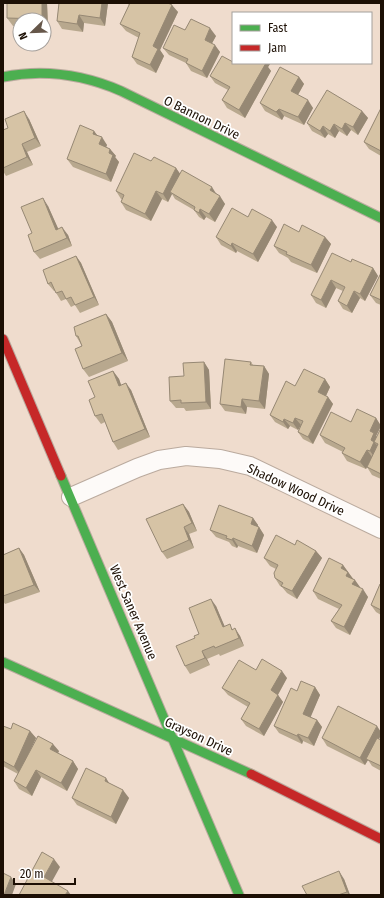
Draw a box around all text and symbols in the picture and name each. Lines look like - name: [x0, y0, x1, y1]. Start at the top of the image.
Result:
- north arrow: [12, 12, 52, 52]
- legend: [232, 12, 372, 64]
- text: Fast: [268, 21, 287, 35]
- text: N: [16, 30, 31, 41]
- text: Jam: [268, 41, 286, 55]
- street label: O Bannon Drive: [161, 93, 242, 142]
- street label: Shadow Wood Drive: [245, 460, 347, 519]
- street label: West Saner Avenue: [107, 562, 160, 662]
- street label: Grayson Drive: [162, 714, 235, 759]
- scale bar: [14, 860, 75, 886]
- text: 20 m: [20, 867, 44, 881]

